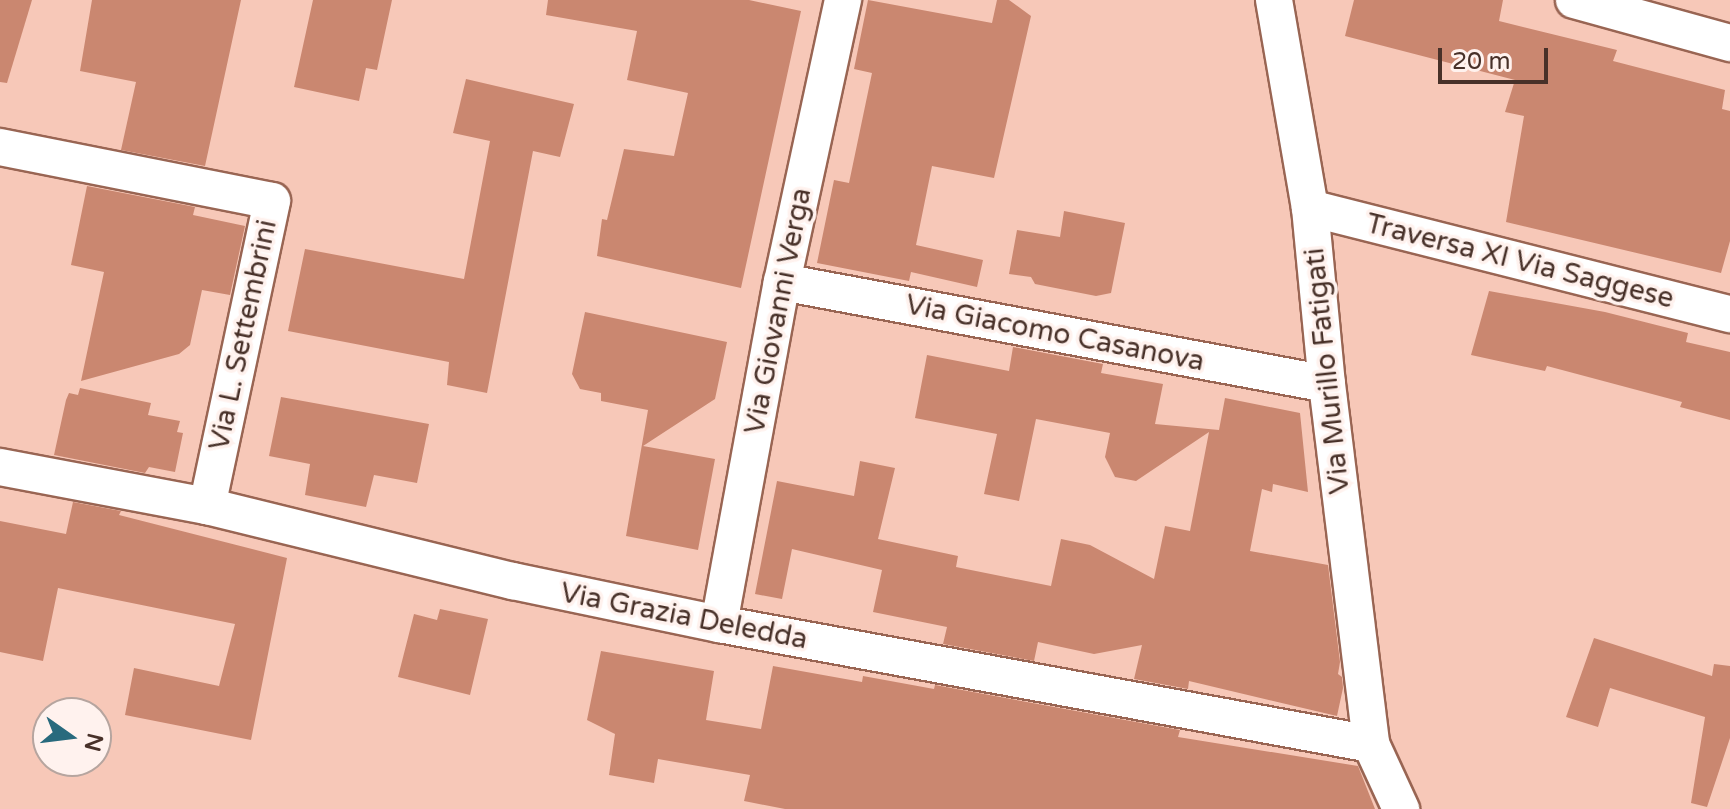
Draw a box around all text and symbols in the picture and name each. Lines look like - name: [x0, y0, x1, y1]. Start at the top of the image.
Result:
- scale bar: [1442, 32, 1552, 82]
- text: 20 m: [1452, 47, 1510, 76]
- street label: Via Giovanni Verga: [738, 185, 818, 437]
- street label: Traversa XI Via Saggese: [1363, 206, 1677, 316]
- street label: Via L. Settembrini: [202, 217, 284, 453]
- street label: Via Murillo Fatigati: [1297, 246, 1357, 496]
- street label: Via Giacomo Casanova: [903, 288, 1207, 378]
- street label: Via Grazia Deledda: [558, 576, 810, 656]
- north arrow: [32, 697, 112, 777]
- text: N: [79, 731, 108, 754]

